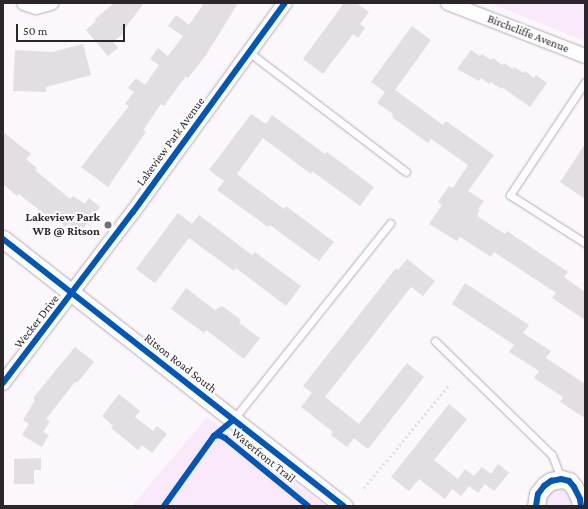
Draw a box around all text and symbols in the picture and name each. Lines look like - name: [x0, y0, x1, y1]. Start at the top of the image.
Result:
- street label: Birchcliffe Avenue: [485, 12, 571, 56]
- scale bar: [18, 16, 127, 42]
- text: 50 m: [23, 24, 47, 38]
- street label: Lakeview Park Avenue: [134, 95, 208, 189]
- place label: Lakeview Park WB @ Ritson: [26, 211, 100, 239]
- marker: Lakeview Park WB @ Ritson: [103, 220, 113, 230]
- street label: Wecker Drive: [12, 292, 62, 352]
- street label: Ritson Road South: [141, 331, 219, 397]
- street label: Waterfront Trail: [228, 426, 298, 486]

